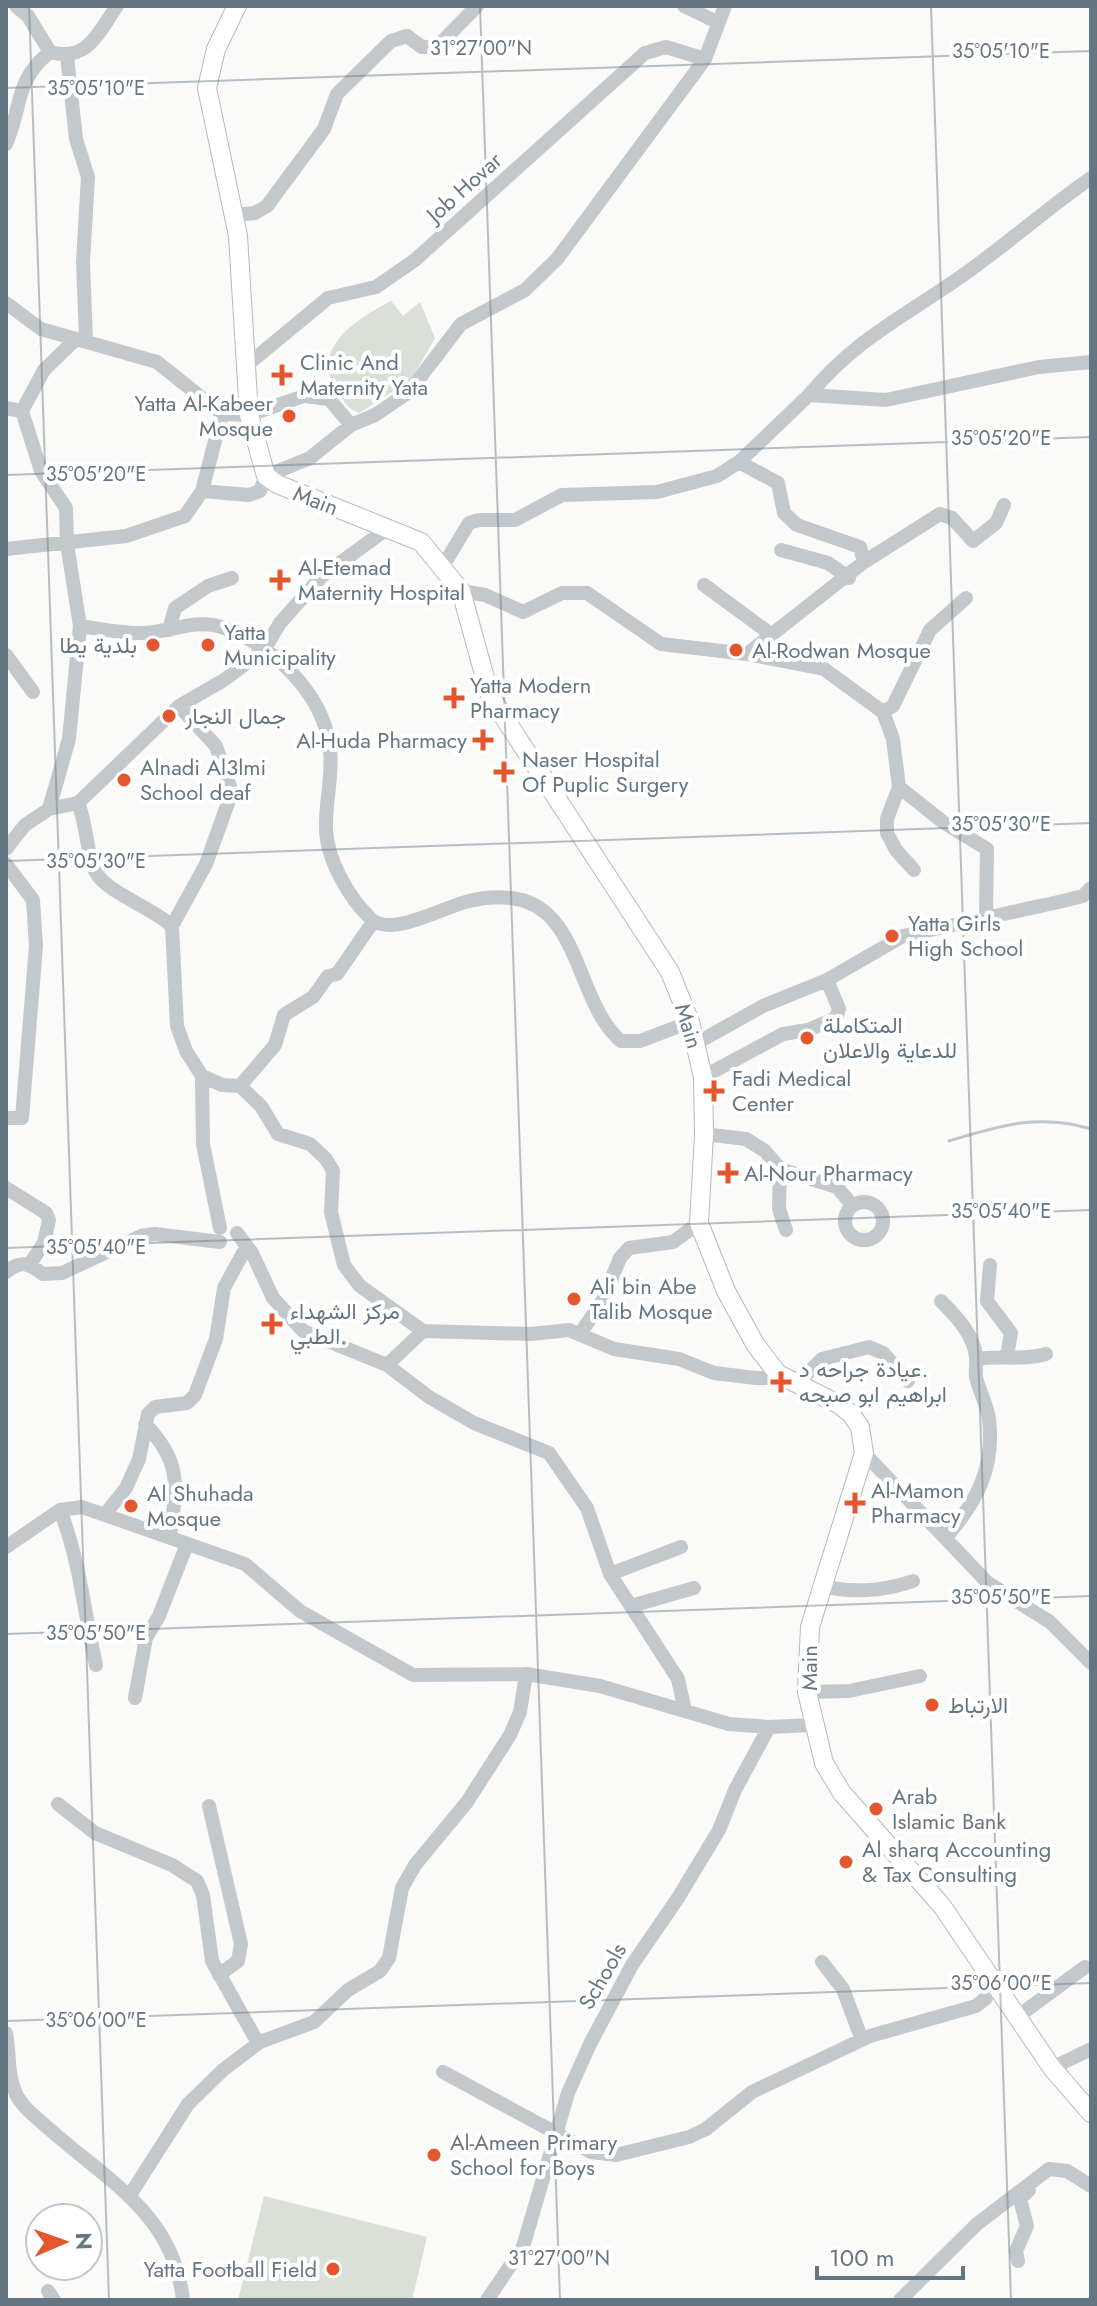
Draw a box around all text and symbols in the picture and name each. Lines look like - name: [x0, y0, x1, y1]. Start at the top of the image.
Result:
- text: 31°27'00"N: [430, 34, 532, 63]
- text: 35°05'10"E: [952, 37, 1050, 66]
- text: 35°05'10"E: [47, 74, 145, 103]
- street label: Job Hovar: [417, 144, 509, 232]
- place label: Clinic And Maternity Yata: [300, 346, 428, 403]
- marker: Clinic And Maternity Yata: [271, 364, 293, 386]
- place label: Yatta Al-Kabeer Mosque: [135, 387, 273, 444]
- marker: Yatta Al-Kabeer Mosque: [280, 407, 298, 425]
- text: 35°05'20"E: [951, 424, 1051, 453]
- text: 35°05'20"E: [46, 460, 146, 489]
- street label: Main: [289, 477, 343, 523]
- place label: Al-Etemad Maternity Hospital: [298, 551, 465, 608]
- marker: Al-Etemad Maternity Hospital: [269, 569, 291, 591]
- place label: Yatta Municipality: [224, 616, 336, 673]
- place label: بلدية يطا: [60, 629, 137, 661]
- place label: Al-Rodwan Mosque: [752, 634, 931, 666]
- marker: بلدية يطا: [144, 636, 162, 654]
- marker: Yatta Municipality: [199, 636, 217, 654]
- marker: Al-Rodwan Mosque: [727, 641, 745, 659]
- place label: Yatta Modern Pharmacy: [470, 669, 591, 726]
- marker: Yatta Modern Pharmacy: [445, 689, 463, 707]
- place label: جمال النجار: [184, 700, 286, 732]
- marker: جمال النجار: [160, 707, 178, 725]
- place label: Al-Huda Pharmacy: [296, 724, 467, 756]
- marker: Al-Huda Pharmacy: [474, 731, 492, 749]
- place label: Naser Hospital Of Puplic Surgery: [522, 743, 689, 800]
- place label: Alnadi Al3lmi School deaf: [140, 751, 266, 808]
- marker: Naser Hospital Of Puplic Surgery: [493, 761, 515, 783]
- marker: Alnadi Al3lmi School deaf: [115, 771, 133, 789]
- text: 35°05'30"E: [951, 810, 1051, 839]
- text: 35°05'30"E: [46, 847, 146, 876]
- place label: Yatta Girls High School: [908, 907, 1023, 964]
- marker: Yatta Girls High School: [883, 927, 901, 945]
- street label: Main: [667, 999, 711, 1053]
- place label: المتكاملة للدعاية والاعلان: [823, 1009, 957, 1066]
- marker: المتكاملة للدعاية والاعلان: [798, 1029, 816, 1047]
- place label: Fadi Medical Center: [732, 1062, 851, 1119]
- marker: Fadi Medical Center: [703, 1080, 725, 1102]
- place label: Al-Nour Pharmacy: [744, 1157, 913, 1189]
- marker: Al-Nour Pharmacy: [719, 1164, 737, 1182]
- text: 35°05'40"E: [951, 1197, 1051, 1226]
- text: 35°05'40"E: [46, 1233, 146, 1262]
- place label: Ali bin Abe Talib Mosque: [590, 1270, 713, 1327]
- marker: Ali bin Abe Talib Mosque: [565, 1290, 583, 1308]
- place label: مركز الشهداء الطبي.: [290, 1295, 400, 1355]
- marker: مركز الشهداء الطبي.: [261, 1313, 283, 1335]
- place label: عيادة جراحه د. ابراهيم ابو صبحه: [799, 1353, 947, 1410]
- marker: عيادة جراحه د. ابراهيم ابو صبحه: [770, 1371, 792, 1393]
- place label: Al-Mamon Pharmacy: [871, 1474, 964, 1531]
- place label: Al Shuhada Mosque: [147, 1477, 254, 1534]
- marker: Al-Mamon Pharmacy: [846, 1494, 864, 1512]
- marker: Al Shuhada Mosque: [122, 1497, 140, 1515]
- text: 35°05'50"E: [951, 1583, 1051, 1612]
- text: 35°05'50"E: [46, 1619, 146, 1648]
- street label: Main: [793, 1645, 825, 1691]
- place label: الارتباط: [948, 1689, 1008, 1721]
- marker: الارتباط: [923, 1696, 941, 1714]
- place label: Arab Islamic Bank: [892, 1780, 1006, 1837]
- marker: Arab Islamic Bank: [867, 1800, 885, 1818]
- place label: Al sharq Accounting & Tax Consulting: [862, 1833, 1051, 1890]
- marker: Al sharq Accounting & Tax Consulting: [837, 1853, 855, 1871]
- street label: Schools: [570, 1937, 634, 2015]
- text: 35°06'00"E: [950, 1969, 1052, 1998]
- text: 35°06'00"E: [45, 2006, 147, 2035]
- place label: Al-Ameen Primary School for Boys: [450, 2126, 618, 2183]
- marker: Al-Ameen Primary School for Boys: [425, 2146, 443, 2164]
- north arrow: [24, 2202, 104, 2282]
- scale bar: [817, 2230, 963, 2280]
- text: N: [68, 2232, 100, 2251]
- text: 100 m: [829, 2240, 895, 2275]
- text: 31°27'00"N: [508, 2244, 610, 2273]
- place label: Yatta Football Field: [143, 2253, 317, 2285]
- marker: Yatta Football Field: [324, 2260, 342, 2278]

